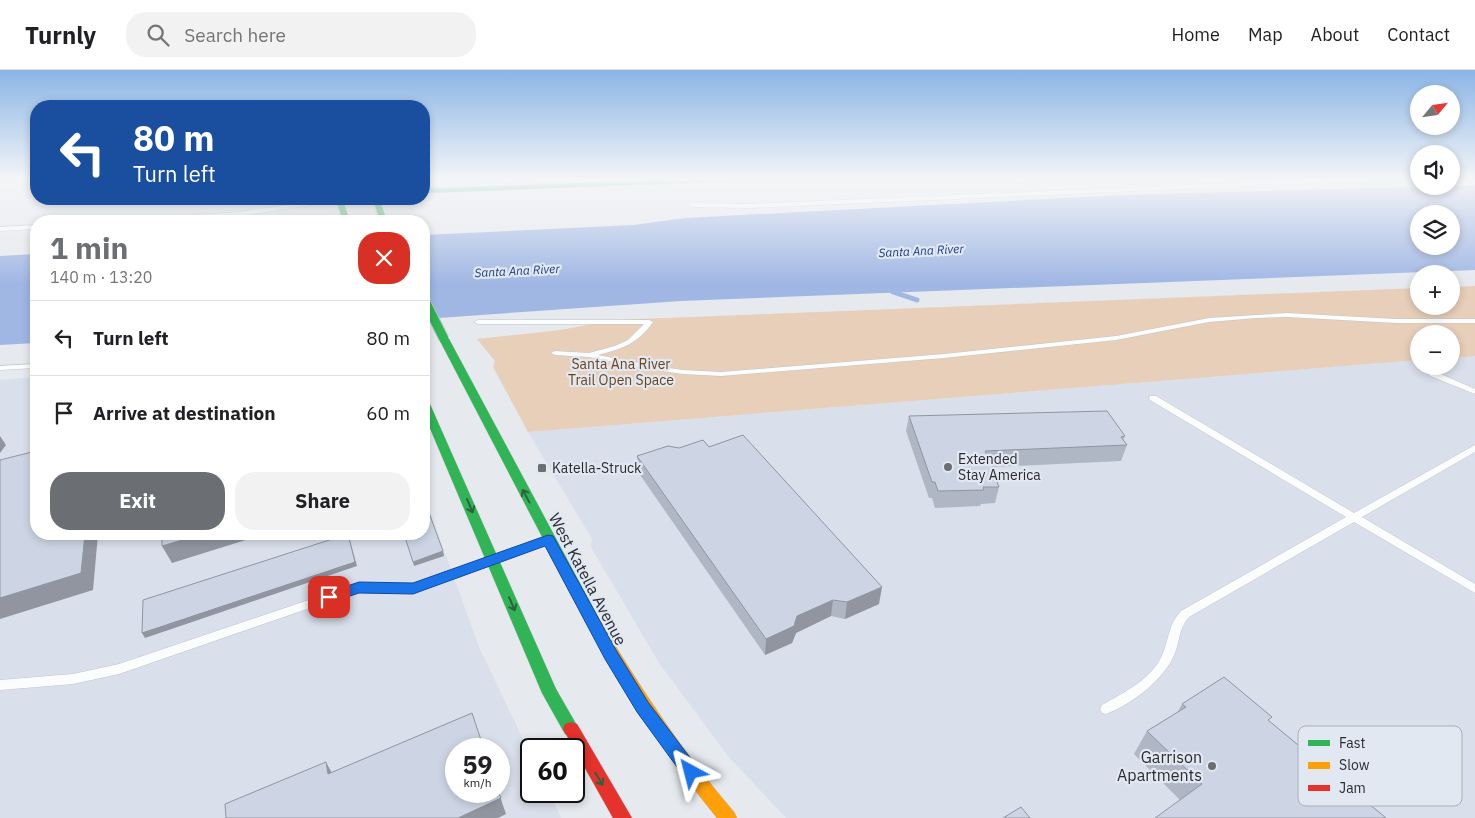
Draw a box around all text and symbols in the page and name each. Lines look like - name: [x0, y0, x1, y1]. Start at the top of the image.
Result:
- search box: [126, 12, 476, 57]
- text: Turnly: [25, 19, 96, 51]
- icon: search: [144, 21, 172, 49]
- text: Search here: [184, 23, 286, 47]
- text: Home: [1172, 23, 1220, 46]
- text: Map: [1248, 23, 1283, 46]
- text: About: [1311, 23, 1359, 46]
- text: Contact: [1387, 23, 1450, 46]
- north arrow: [1410, 85, 1460, 135]
- map controls: [1410, 85, 1460, 375]
- text: 80 m: [133, 115, 215, 161]
- icon: left: [50, 120, 115, 185]
- button: sound: [1410, 145, 1460, 195]
- text: Turn left: [133, 159, 216, 188]
- button: layers: [1410, 205, 1460, 255]
- text: 1 min: [50, 228, 128, 267]
- button: close: [358, 232, 410, 284]
- water label: Santa Ana River: [878, 241, 965, 260]
- water label: Santa Ana River: [474, 261, 561, 280]
- button: +: [1410, 265, 1460, 315]
- text: 140 m · 13:20: [50, 267, 152, 287]
- icon: left: [50, 324, 78, 352]
- button: −: [1410, 325, 1460, 375]
- text: Turn left: [93, 326, 169, 350]
- text: 80 m: [366, 326, 410, 350]
- park label: Santa Ana River Trail Open Space: [568, 355, 674, 389]
- icon: arrive: [50, 399, 78, 427]
- text: Arrive at destination: [93, 401, 276, 425]
- text: 60 m: [366, 401, 410, 425]
- place label: Extended Stay America: [958, 450, 1041, 484]
- place label: Katella-Struck: [552, 459, 642, 477]
- marker: Extended Stay America: [942, 461, 954, 473]
- marker: Katella-Struck: [536, 462, 548, 474]
- button: Exit: [50, 472, 225, 530]
- button: Share: [235, 472, 410, 530]
- one-way arrow: [521, 489, 530, 504]
- one-way arrow: [465, 498, 475, 513]
- street label: West Katella Avenue: [545, 509, 631, 649]
- pin: [308, 576, 350, 618]
- icon: arrive: [315, 583, 343, 611]
- one-way arrow: [508, 596, 518, 611]
- legend: [1298, 726, 1462, 806]
- text: Fast: [1339, 734, 1365, 752]
- speed limit sign: 60: [520, 738, 585, 803]
- position arrow: [664, 745, 716, 797]
- place label: Garrison Apartments: [1117, 747, 1202, 785]
- text: 59: [462, 748, 493, 781]
- text: Slow: [1339, 756, 1370, 774]
- marker: Garrison Apartments: [1206, 760, 1218, 772]
- one-way arrow: [595, 771, 605, 785]
- text: km/h: [463, 775, 492, 790]
- text: Jam: [1339, 779, 1366, 797]

